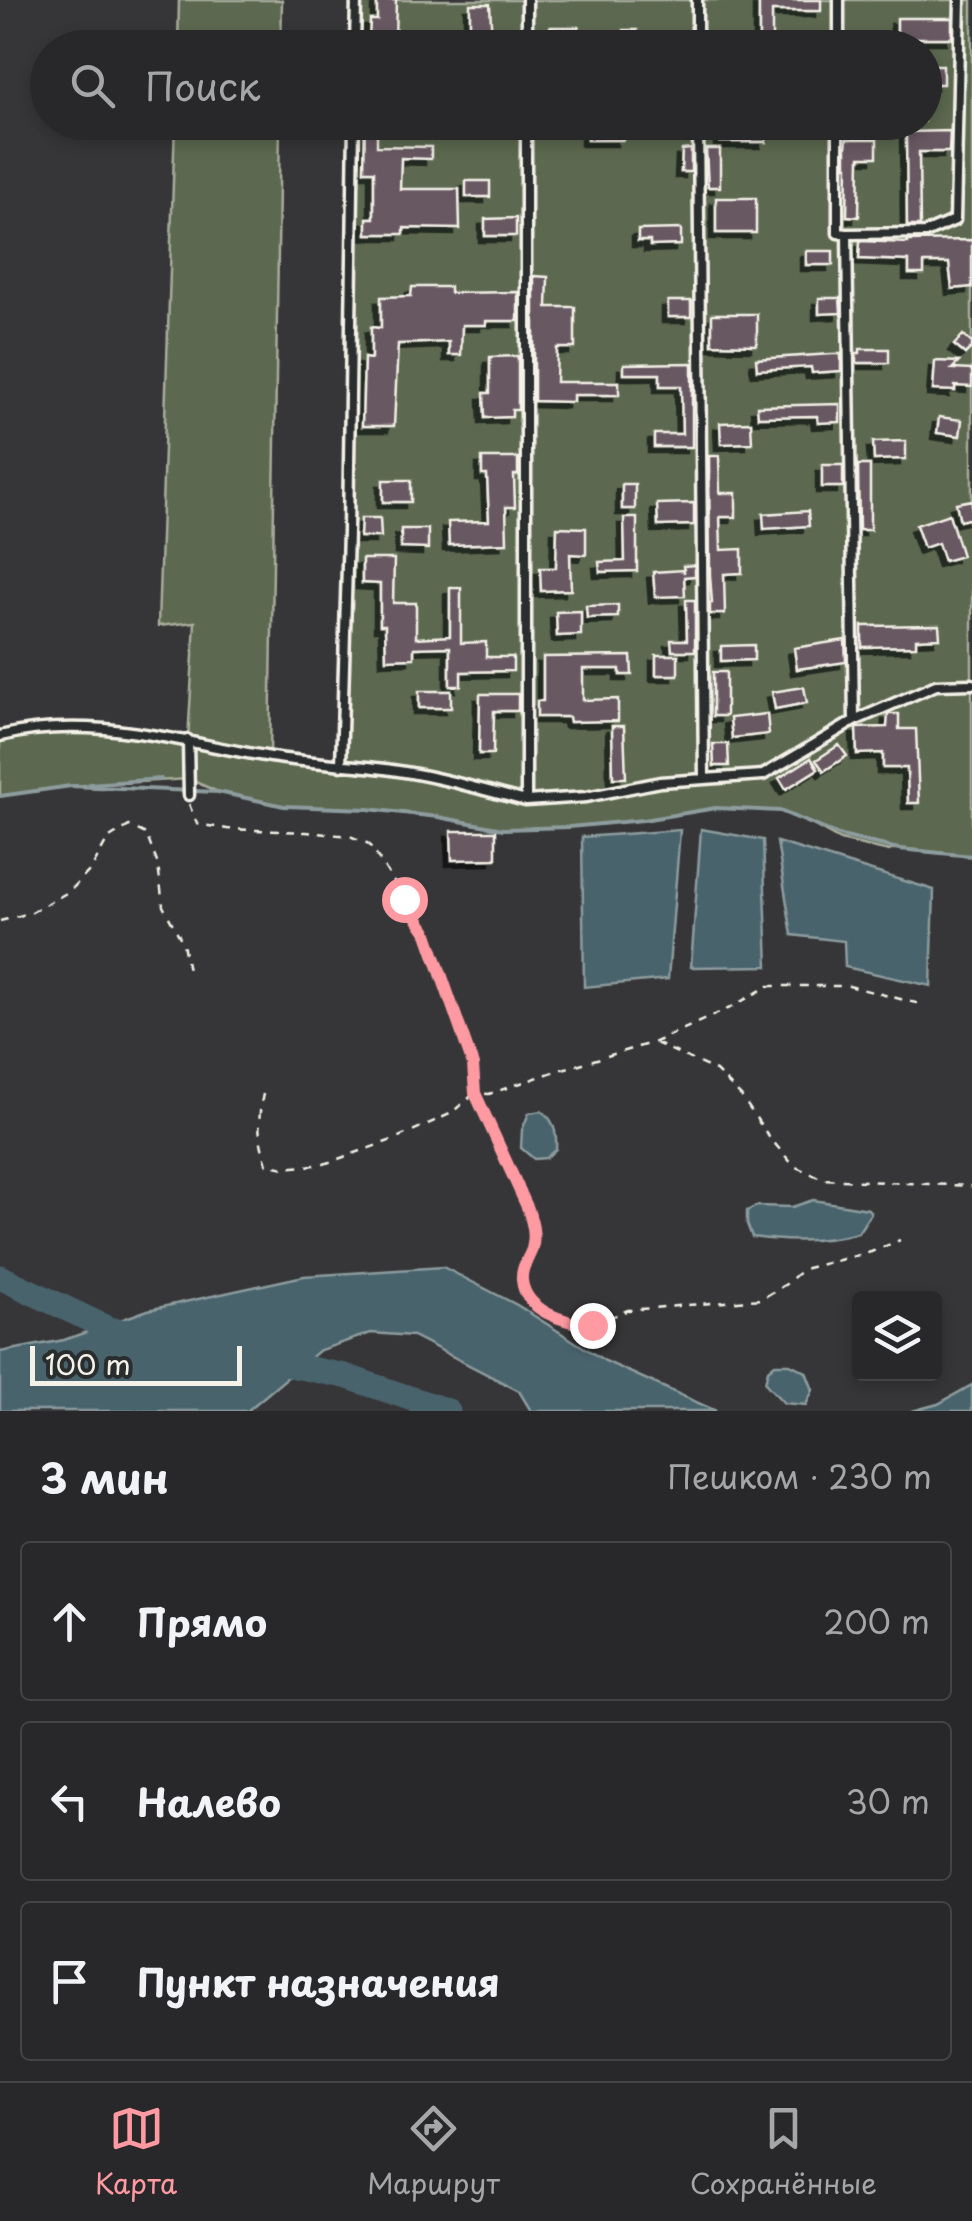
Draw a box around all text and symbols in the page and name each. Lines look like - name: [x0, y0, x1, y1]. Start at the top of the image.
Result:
- search box: [30, 30, 942, 140]
- text: Поиск: [145, 57, 260, 114]
- icon: search: [65, 58, 120, 113]
- route start: [382, 877, 428, 923]
- map controls: [852, 1291, 942, 1381]
- button: layers: [852, 1291, 942, 1381]
- route end: [570, 1303, 616, 1349]
- scale bar: [30, 1341, 242, 1386]
- text: 100 m: [45, 1342, 131, 1385]
- text: 3 мин: [40, 1445, 169, 1508]
- text: Пешком · 230 m: [667, 1452, 932, 1500]
- text: Прямо: [137, 1593, 267, 1650]
- icon: ahead: [42, 1594, 97, 1649]
- text: 200 m: [823, 1597, 930, 1645]
- text: Налево: [137, 1773, 281, 1830]
- icon: left: [42, 1774, 97, 1829]
- text: 30 m: [846, 1777, 930, 1825]
- text: Пункт назначения: [137, 1953, 500, 2010]
- icon: arrive: [42, 1954, 97, 2009]
- tab: Карта: [95, 2101, 177, 2204]
- tab: Маршрут: [367, 2101, 500, 2204]
- tab: Сохранённые: [690, 2101, 877, 2204]

